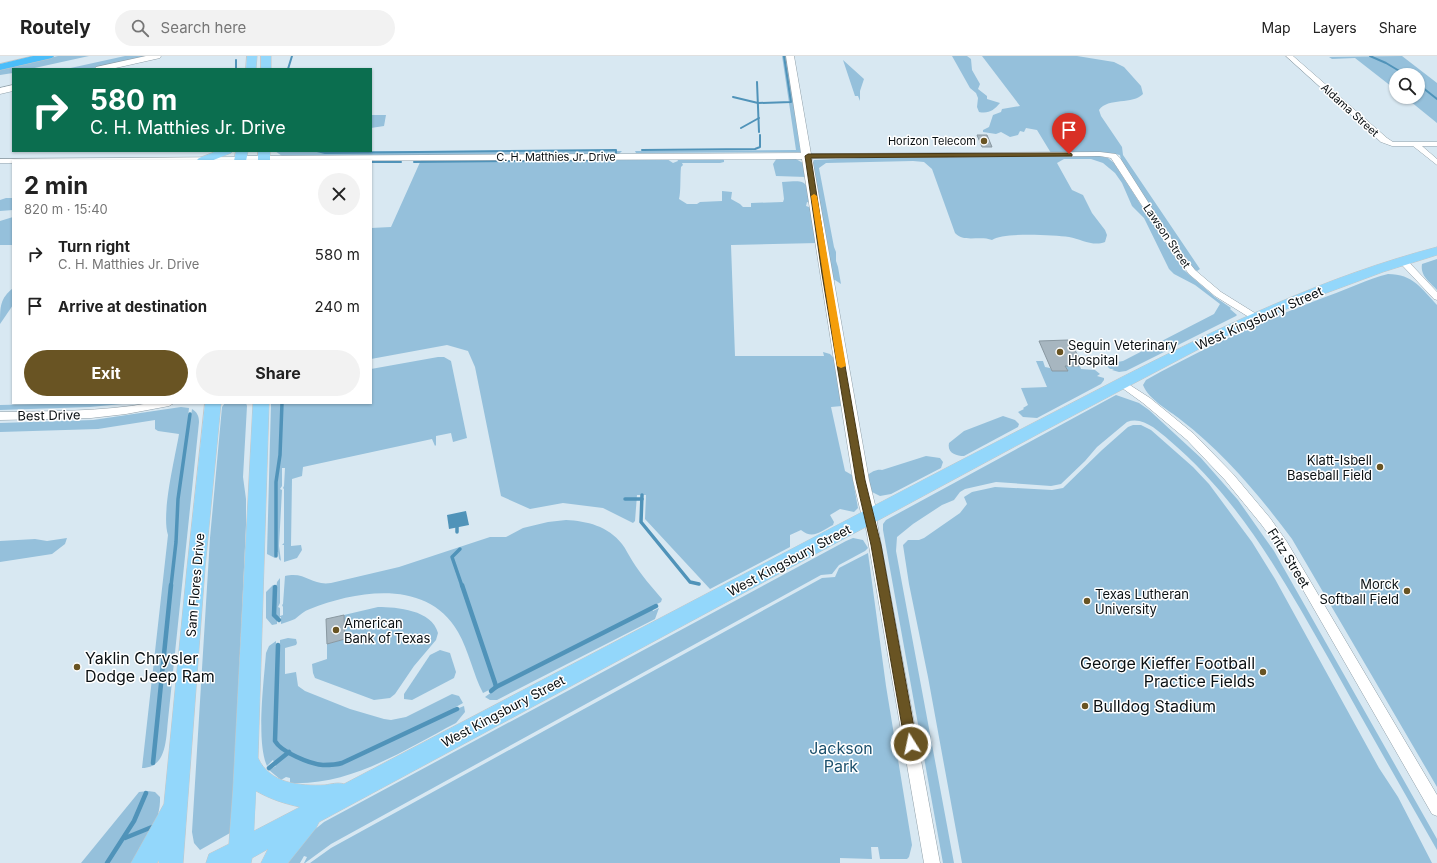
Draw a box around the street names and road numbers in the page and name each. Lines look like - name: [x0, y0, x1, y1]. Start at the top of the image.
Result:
- street label: Aldama Street: [1318, 80, 1382, 140]
- street label: C. H. Matthies Jr. Drive: [496, 150, 616, 164]
- street label: Lawson Street: [1140, 201, 1194, 271]
- street label: West Kingsbury Street: [1193, 283, 1325, 353]
- street label: Best Drive: [17, 406, 81, 424]
- street label: West Kingsbury Street: [725, 521, 853, 599]
- street label: Fritz Street: [1264, 525, 1314, 591]
- street label: Sam Flores Drive: [182, 532, 208, 638]
- street label: West Kingsbury Street: [439, 672, 567, 750]

